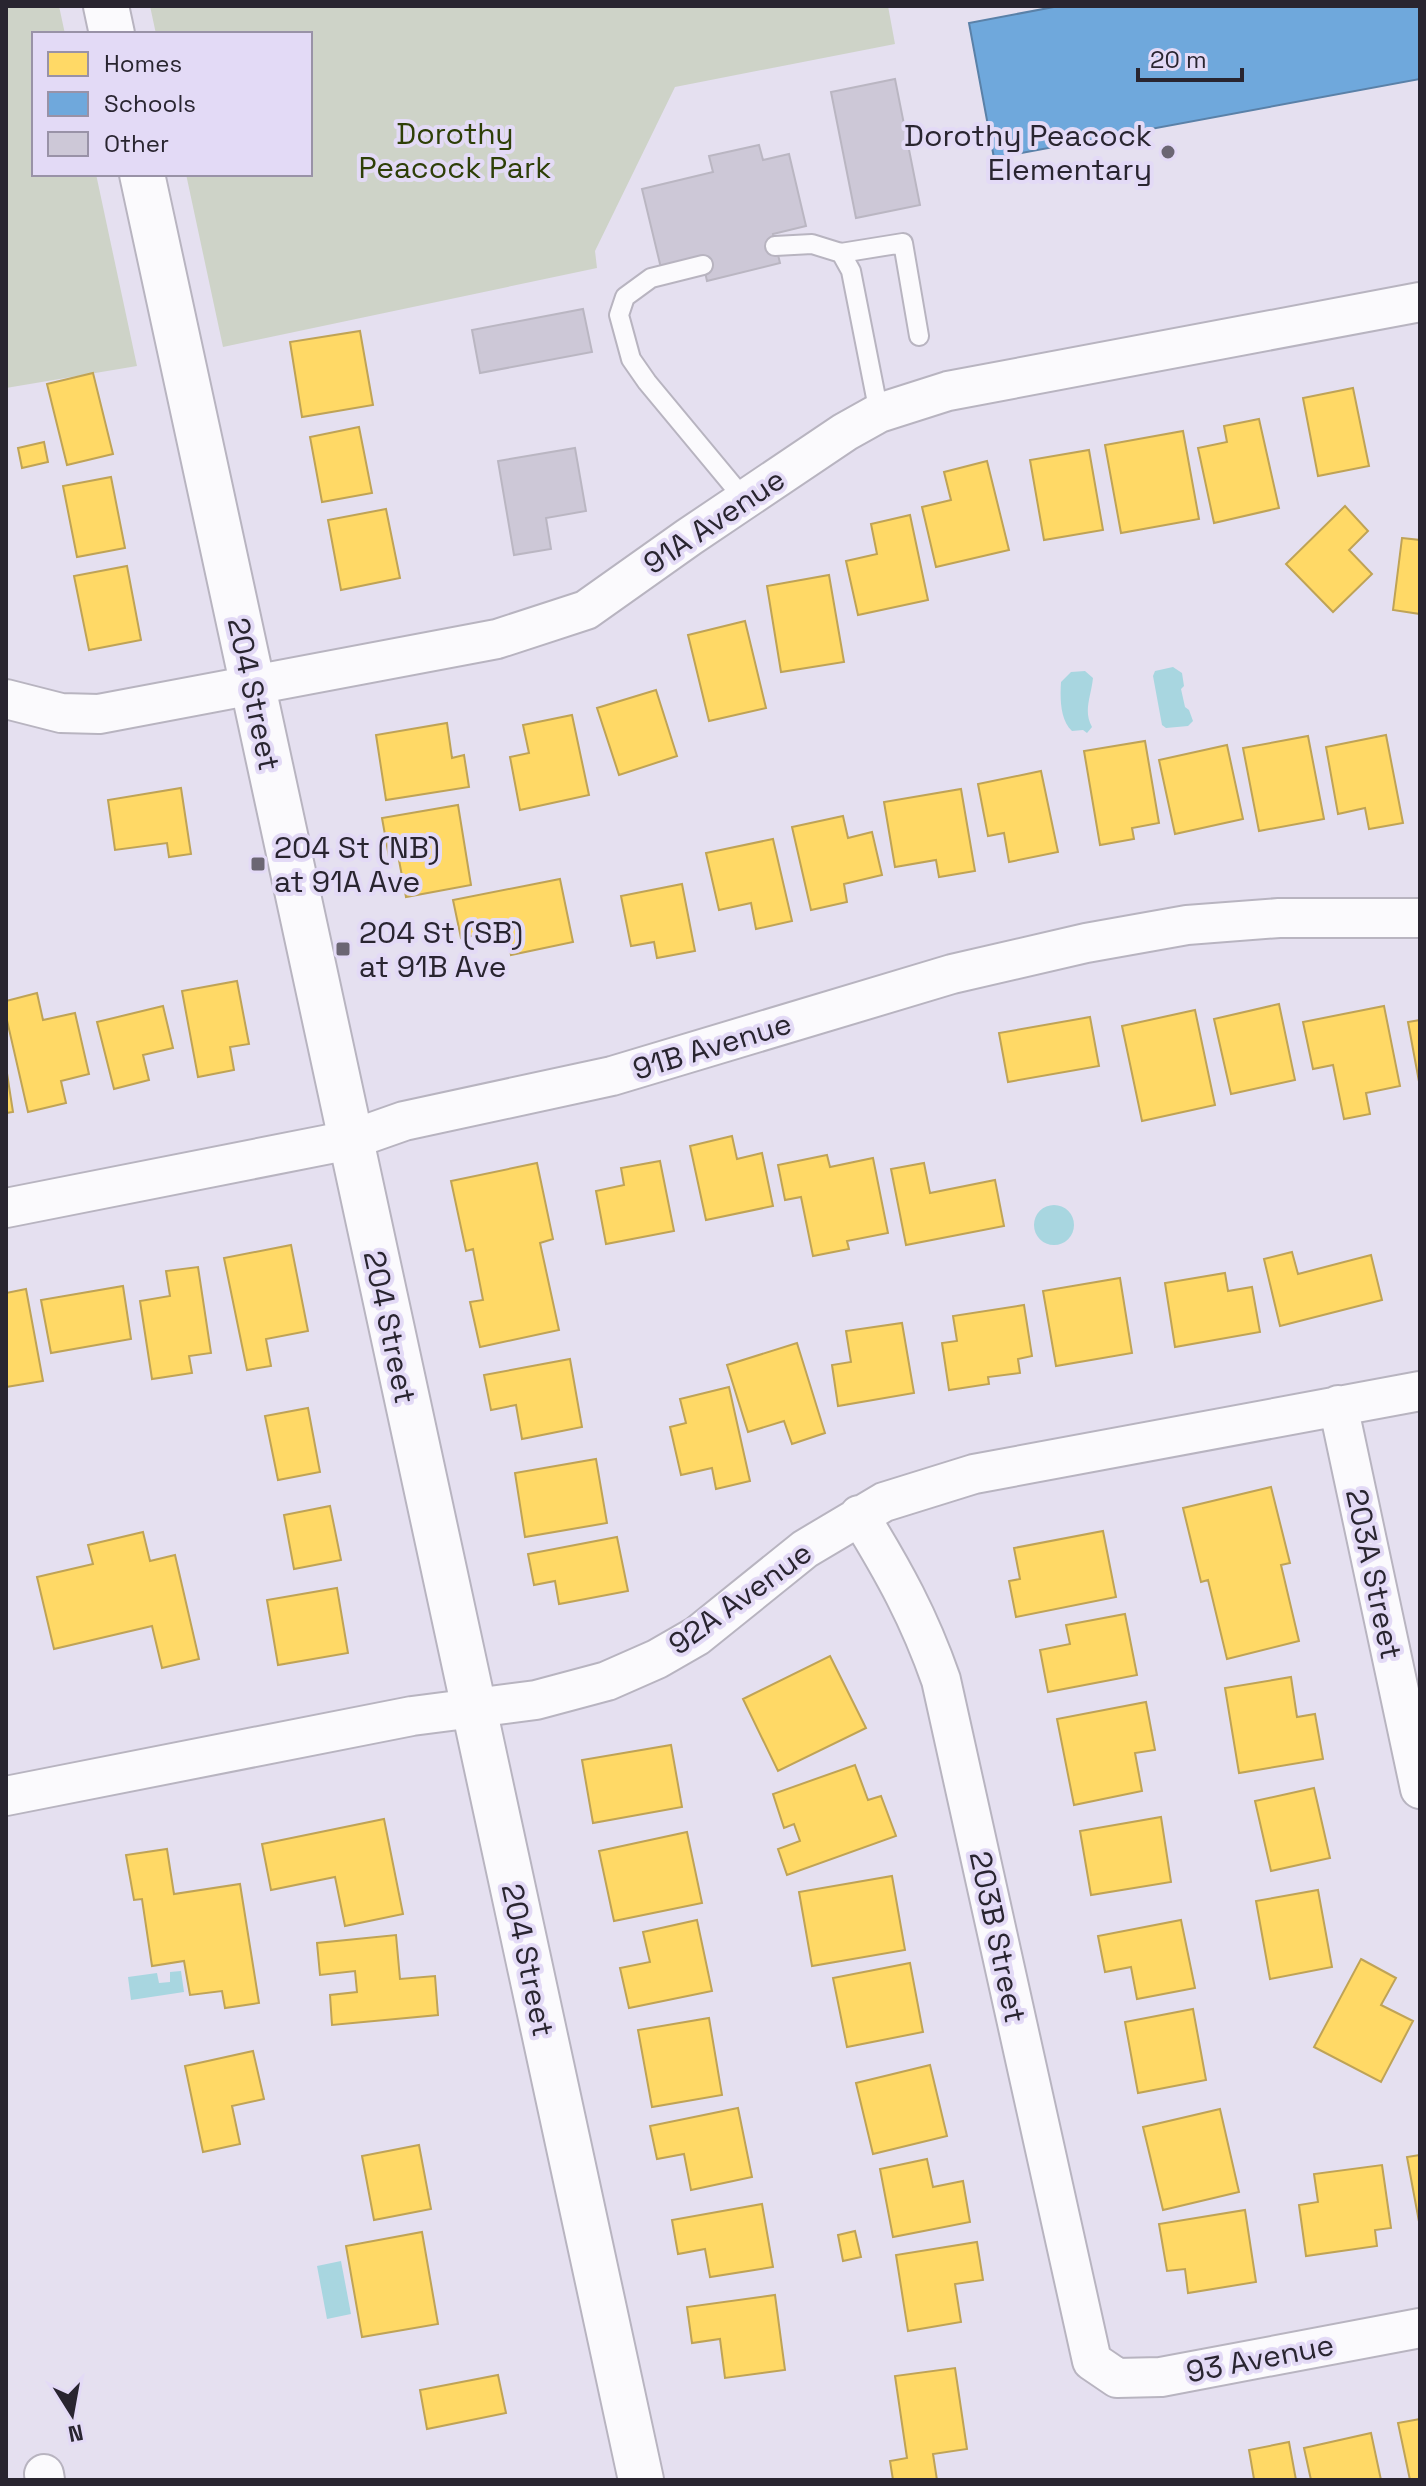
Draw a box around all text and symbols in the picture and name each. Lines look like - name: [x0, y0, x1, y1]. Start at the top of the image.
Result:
- legend: [32, 32, 312, 176]
- scale bar: [1138, 32, 1242, 82]
- text: 20 m: [1150, 44, 1207, 75]
- text: Homes: [104, 48, 182, 79]
- text: Schools: [104, 88, 196, 119]
- park label: Dorothy Peacock Park: [359, 114, 551, 187]
- place label: Dorothy Peacock Elementary: [904, 116, 1152, 189]
- text: Other: [104, 128, 169, 159]
- marker: Dorothy Peacock Elementary: [1159, 143, 1177, 161]
- street label: 91A Avenue: [636, 459, 792, 583]
- street label: 204 Street: [219, 614, 289, 774]
- place label: 204 St (NB) at 91A Ave: [274, 828, 440, 901]
- marker: 204 St (NB) at 91A Ave: [249, 855, 267, 873]
- place label: 204 St (SB) at 91B Ave: [359, 913, 523, 986]
- marker: 204 St (SB) at 91B Ave: [334, 940, 352, 958]
- street label: 91B Avenue: [628, 1003, 796, 1089]
- street label: 204 Street: [355, 1247, 425, 1407]
- street label: 203A Street: [1337, 1485, 1411, 1663]
- street label: 92A Avenue: [660, 1533, 820, 1663]
- street label: 203B Street: [961, 1848, 1035, 2026]
- street label: 204 Street: [493, 1880, 563, 2040]
- street label: 93 Avenue: [1183, 2325, 1337, 2391]
- north arrow: [32, 2374, 112, 2454]
- text: N: [66, 2418, 86, 2449]

